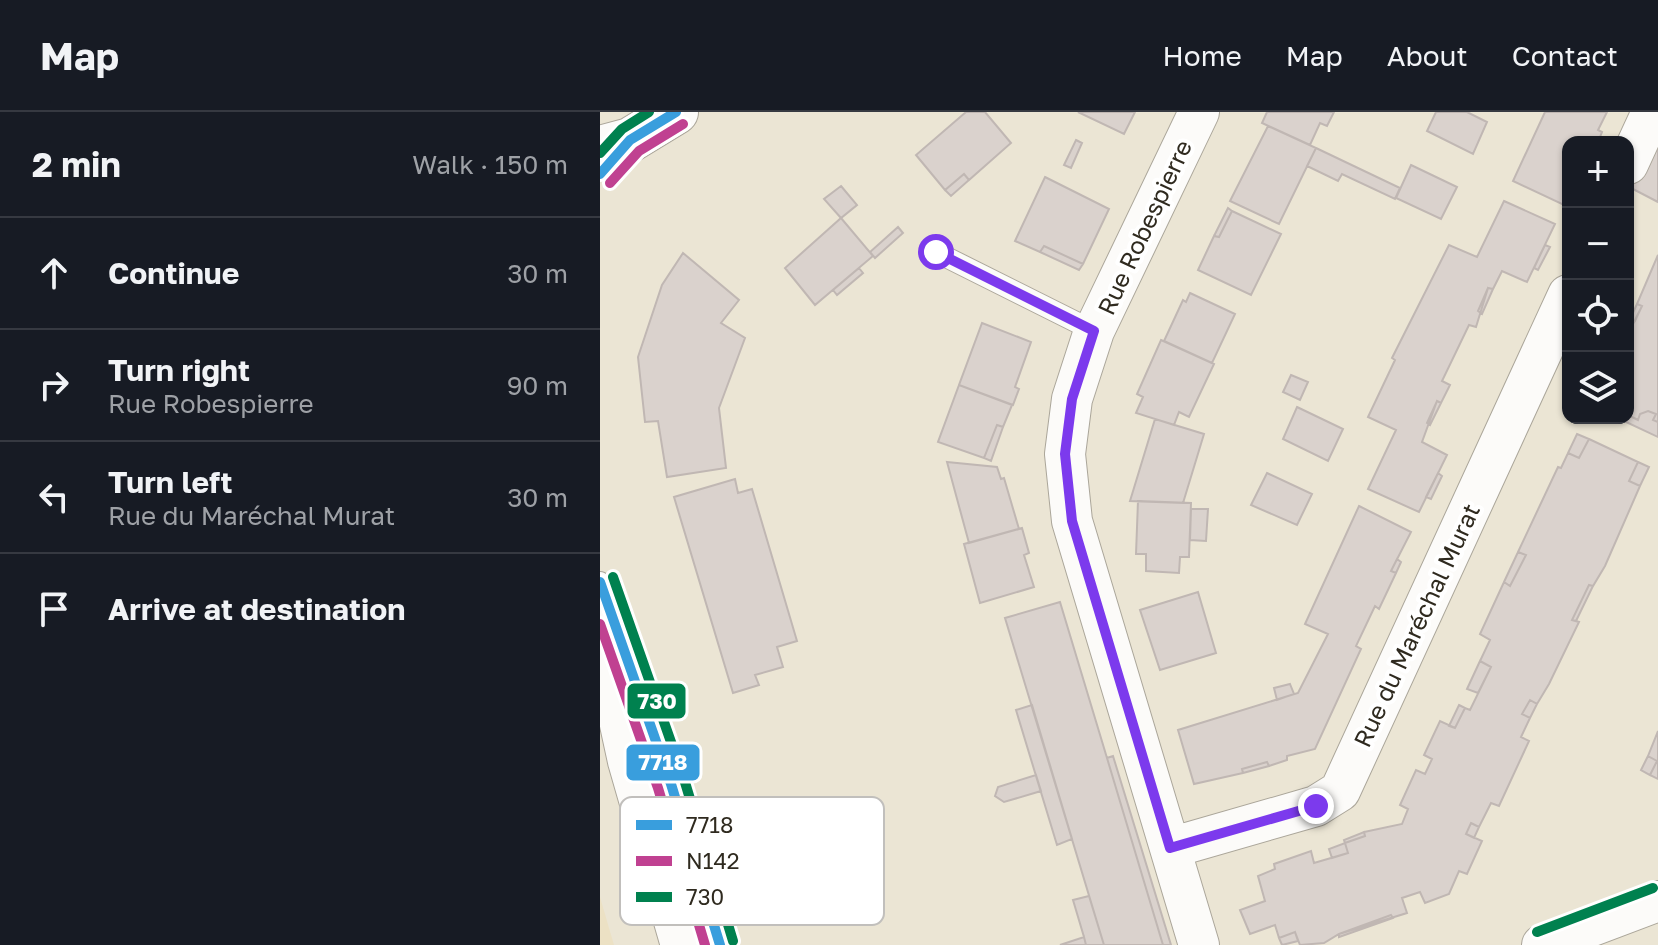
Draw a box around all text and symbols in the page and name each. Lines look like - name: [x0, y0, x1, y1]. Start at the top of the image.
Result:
- text: Map: [40, 33, 119, 78]
- text: Home: [1163, 39, 1242, 72]
- text: Map: [1286, 39, 1343, 72]
- text: About: [1387, 39, 1468, 72]
- text: Contact: [1512, 39, 1618, 72]
- street label: Rue Robespierre: [1091, 135, 1197, 319]
- map controls: [1562, 136, 1634, 424]
- button: +: [1562, 136, 1634, 208]
- text: 2 min: [32, 144, 121, 184]
- text: Walk · 150 m: [412, 149, 568, 180]
- button: −: [1562, 208, 1634, 280]
- route start: [918, 234, 954, 270]
- icon: ahead: [32, 251, 76, 295]
- text: Continue: [108, 255, 239, 291]
- text: 30 m: [507, 258, 568, 289]
- button: locate: [1562, 280, 1634, 352]
- text: Turn right: [108, 352, 250, 388]
- button: layers: [1562, 352, 1634, 424]
- icon: right: [32, 363, 76, 407]
- text: 90 m: [507, 370, 568, 401]
- text: Rue Robespierre: [108, 388, 313, 419]
- text: Turn left: [108, 464, 233, 500]
- icon: left: [32, 475, 76, 519]
- text: 30 m: [507, 482, 568, 513]
- street label: Rue du Maréchal Murat: [1347, 499, 1485, 751]
- text: Rue du Maréchal Murat: [108, 500, 395, 531]
- icon: arrive: [32, 587, 76, 631]
- text: Arrive at destination: [108, 591, 405, 627]
- line badge: 730: [626, 682, 687, 720]
- text: 730: [637, 687, 677, 714]
- line badge: 7718: [625, 743, 701, 782]
- text: 7718: [638, 748, 688, 775]
- route end: [1298, 788, 1334, 824]
- legend: [620, 797, 884, 925]
- text: 7718: [686, 811, 733, 838]
- text: N142: [686, 847, 740, 874]
- text: 730: [686, 883, 724, 910]

